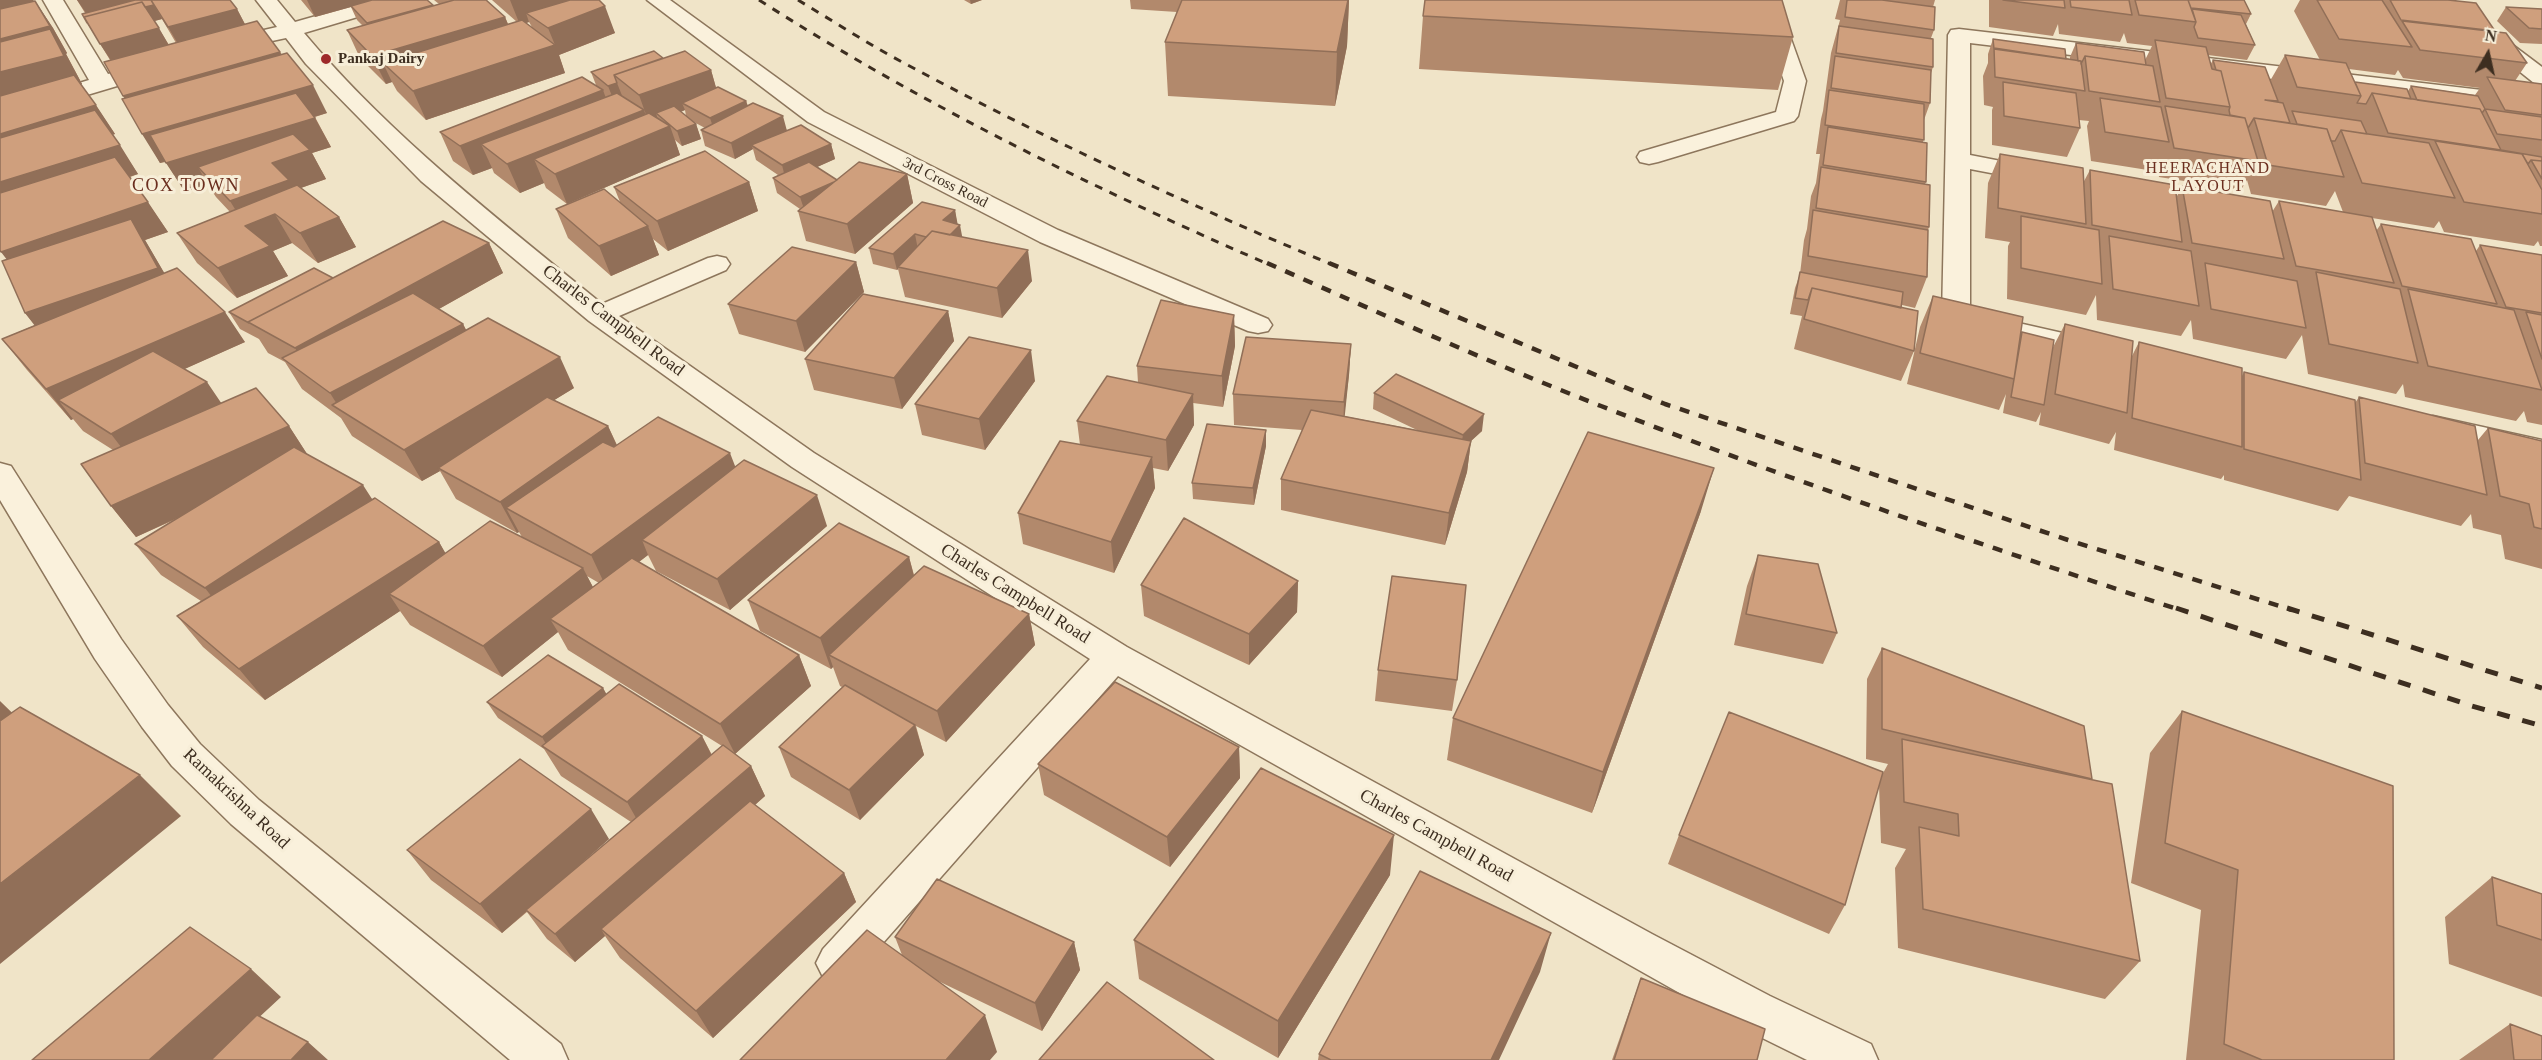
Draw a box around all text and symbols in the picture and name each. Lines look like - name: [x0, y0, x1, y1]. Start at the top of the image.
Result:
- north arrow: [2458, 24, 2518, 84]
- text: N: [2484, 26, 2498, 45]
- place label: Pankaj Dairy: [338, 50, 424, 68]
- marker: Pankaj Dairy: [319, 52, 333, 66]
- street label: 3rd Cross Road: [899, 154, 991, 212]
- district label: HEERACHAND LAYOUT: [2145, 159, 2271, 197]
- district label: COX TOWN: [132, 175, 240, 197]
- street label: Charles Campbell Road: [538, 261, 688, 381]
- street label: Charles Campbell Road: [936, 539, 1094, 649]
- street label: Ramakrishna Road: [178, 744, 294, 854]
- street label: Charles Campbell Road: [1356, 785, 1516, 887]

